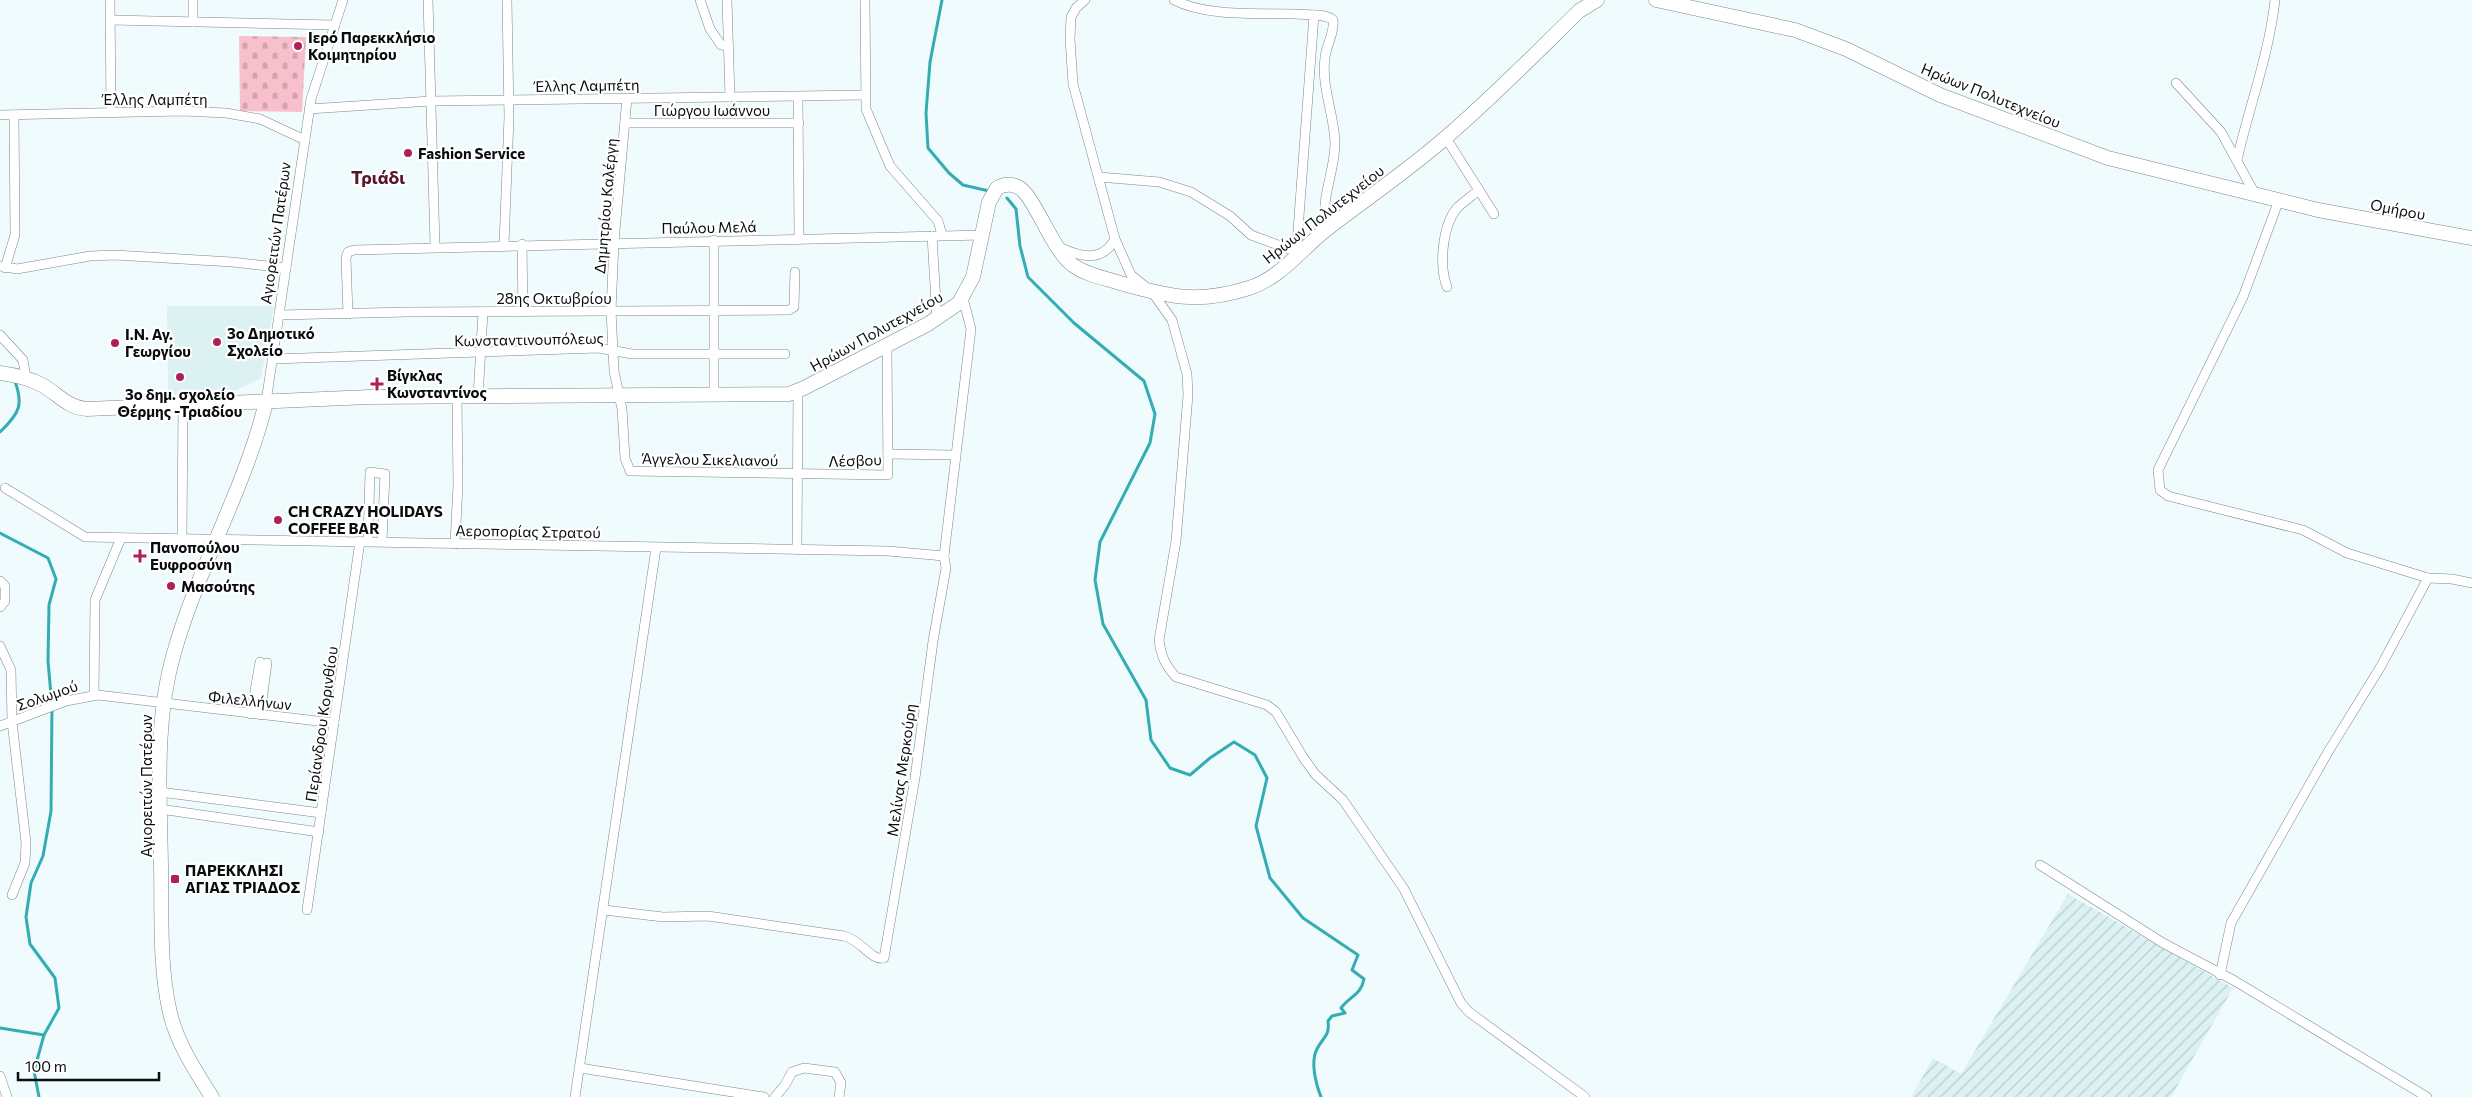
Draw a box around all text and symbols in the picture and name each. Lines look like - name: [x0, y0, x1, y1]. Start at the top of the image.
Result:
- place label: Ιερό Παρεκκλήσιο Κοιμητηρίου: [308, 28, 436, 63]
- marker: Ιερό Παρεκκλήσιο Κοιμητηρίου: [292, 40, 304, 52]
- street label: Ηρώων Πολυτεχνείου: [1919, 59, 2063, 131]
- street label: Έλλης Λαμπέτη: [532, 75, 640, 95]
- street label: Έλλης Λαμπέτη: [100, 90, 208, 108]
- street label: Γιώργου Ιωάννου: [654, 101, 770, 119]
- street label: Δημητρίου Καλέργη: [590, 137, 620, 275]
- place label: Fashion Service: [418, 144, 525, 162]
- marker: Fashion Service: [402, 147, 414, 159]
- street label: Αγιορειτών Πατέρων: [256, 161, 294, 305]
- street label: Ηρώων Πολυτεχνείου: [1259, 161, 1387, 267]
- district label: Τριάδι: [351, 166, 405, 188]
- street label: Ομήρου: [2369, 195, 2427, 223]
- street label: Παύλου Μελά: [661, 217, 757, 237]
- street label: Ηρώων Πολυτεχνείου: [807, 287, 945, 375]
- street label: 28ης Οκτωβρίου: [496, 289, 612, 307]
- place label: 3ο Δημοτικό Σχολείο: [227, 324, 315, 359]
- place label: Ι.Ν. Αγ. Γεωργίου: [125, 325, 191, 360]
- street label: Κωνσταντινουπόλεως: [454, 329, 604, 349]
- marker: 3ο Δημοτικό Σχολείο: [211, 336, 223, 348]
- marker: Ι.Ν. Αγ. Γεωργίου: [109, 337, 121, 349]
- place label: Βίγκλας Κωνσταντίνος: [387, 366, 487, 401]
- marker: 3ο δημ. σχολείο Θέρμης -Τριαδίου: [174, 371, 186, 383]
- marker: Βίγκλας Κωνσταντίνος: [371, 378, 383, 390]
- place label: 3ο δημ. σχολείο Θέρμης -Τριαδίου: [118, 385, 242, 420]
- street label: Άγγελου Σικελιανού: [641, 449, 778, 469]
- street label: Λέσβου: [828, 450, 882, 470]
- place label: CH CRAZY HOLIDAYS COFFEE BAR: [288, 502, 443, 537]
- marker: CH CRAZY HOLIDAYS COFFEE BAR: [272, 514, 284, 526]
- street label: Αεροπορίας Στρατού: [455, 521, 601, 541]
- place label: Πανοπούλου Ευφροσύνη: [150, 538, 240, 573]
- marker: Πανοπούλου Ευφροσύνη: [134, 550, 146, 562]
- place label: Μασούτης: [181, 577, 255, 595]
- marker: Μασούτης: [165, 580, 177, 592]
- street label: Περίανδρου Κορινθίου: [301, 645, 341, 803]
- street label: Σολωμού: [14, 676, 80, 714]
- street label: Φιλελλήνων: [208, 687, 293, 713]
- street label: Μελίνας Μερκούρη: [883, 702, 919, 838]
- street label: Αγιορειτών Πατέρων: [137, 714, 155, 858]
- place label: ΠΑΡΕΚΚΛΗΣΙ ΑΓΙΑΣ ΤΡΙΑΔΟΣ: [185, 861, 300, 896]
- marker: ΠΑΡΕΚΚΛΗΣΙ ΑΓΙΑΣ ΤΡΙΑΔΟΣ: [169, 873, 181, 885]
- scale bar: [18, 1050, 159, 1082]
- text: 100 m: [25, 1057, 67, 1075]

